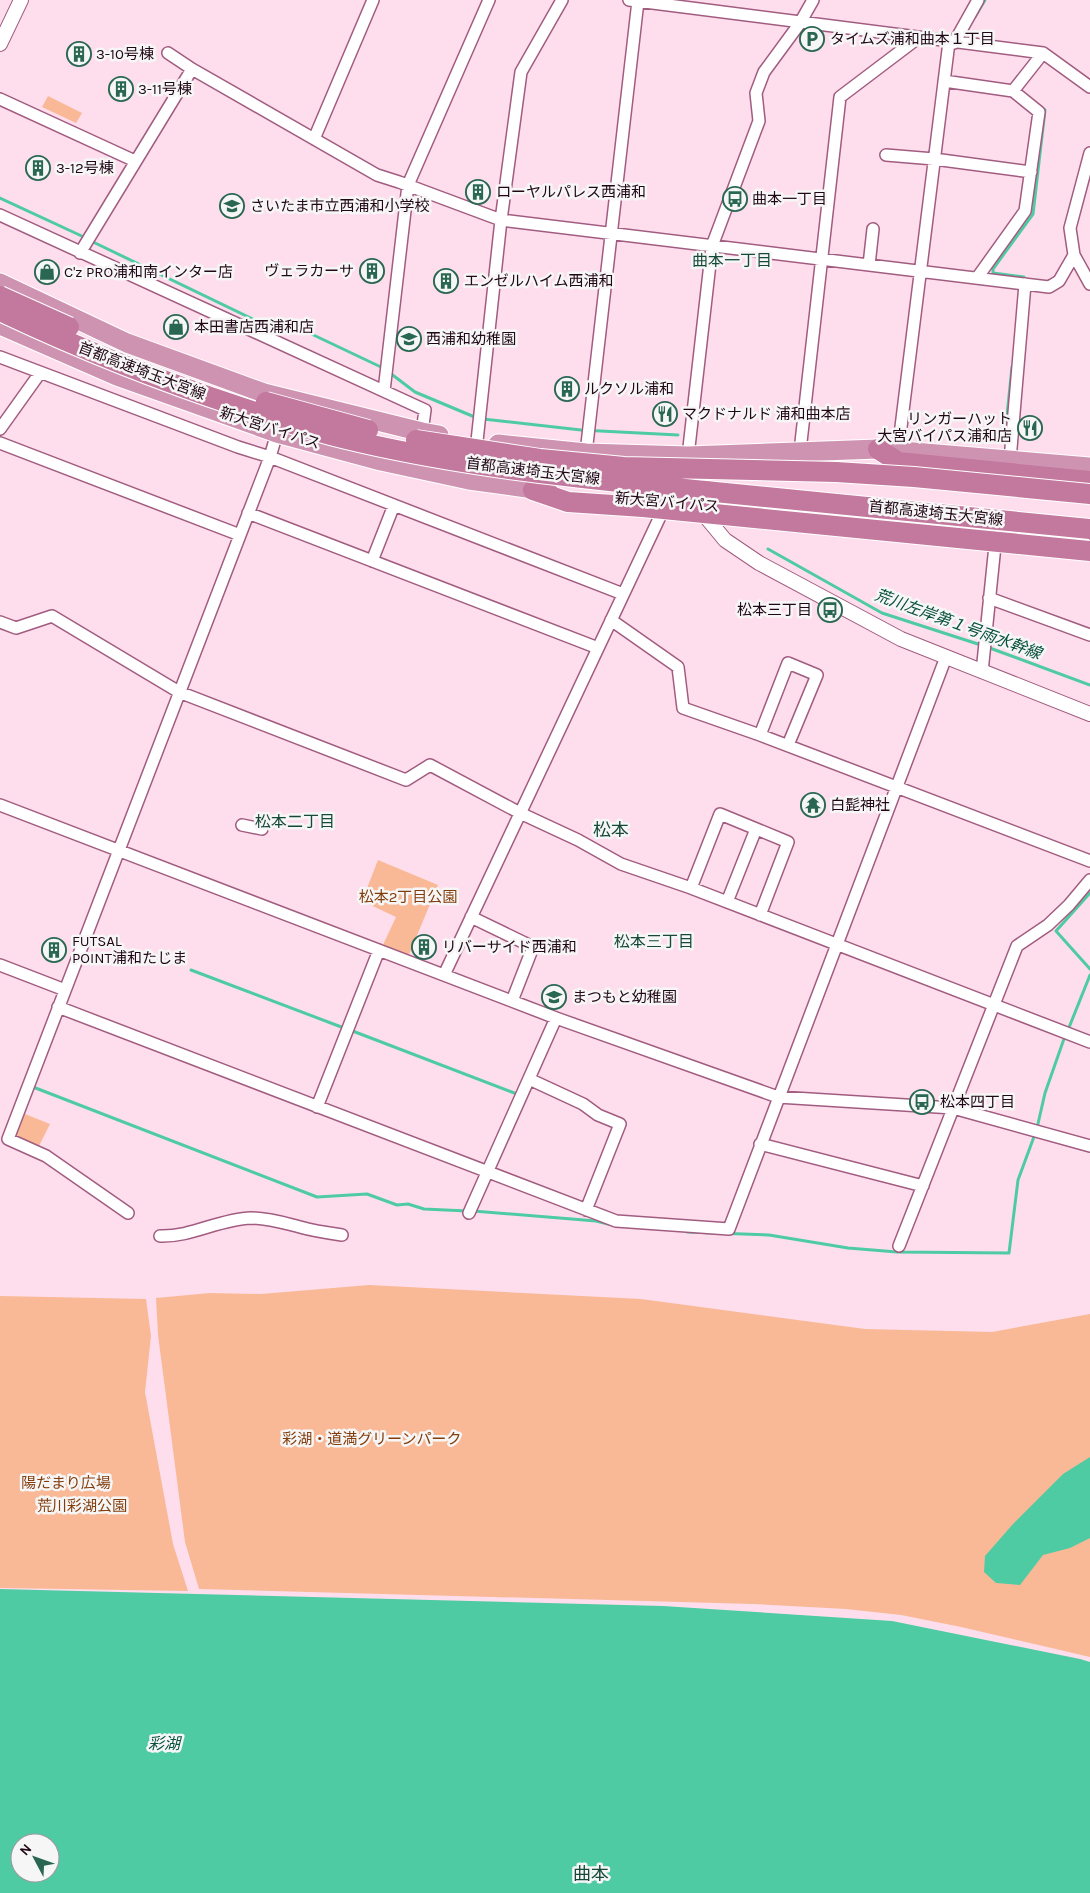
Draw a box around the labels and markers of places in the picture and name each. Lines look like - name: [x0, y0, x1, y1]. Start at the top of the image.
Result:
- parking icon: タイムズ浦和曲本１丁目: [799, 26, 825, 52]
- place label: タイムズ浦和曲本１丁目: [830, 30, 995, 48]
- building icon: 3-10号棟: [66, 41, 92, 67]
- place label: 3-10号棟: [96, 45, 154, 63]
- building icon: 3-11号棟: [108, 76, 134, 102]
- place label: 3-11号棟: [138, 80, 192, 98]
- building icon: 3-12号棟: [25, 155, 51, 181]
- place label: 3-12号棟: [56, 159, 114, 177]
- building icon: ローヤルパレス西浦和: [465, 179, 491, 205]
- place label: ローヤルパレス西浦和: [496, 183, 646, 201]
- bus stop icon: 曲本一丁目: [722, 186, 748, 212]
- place label: 曲本一丁目: [752, 190, 827, 208]
- school or university icon: さいたま市立西浦和小学校: [219, 193, 245, 219]
- place label: さいたま市立西浦和小学校: [250, 197, 430, 215]
- building icon: ヴェラカーサ: [359, 258, 385, 284]
- shop icon: C'z PRO浦和南インター店: [34, 259, 60, 285]
- place label: ヴェラカーサ: [264, 262, 354, 280]
- place label: C'z PRO浦和南インター店: [64, 263, 233, 281]
- building icon: エンゼルハイム西浦和: [433, 268, 459, 294]
- place label: エンゼルハイム西浦和: [464, 272, 613, 290]
- shop icon: 本田書店西浦和店: [163, 314, 189, 340]
- place label: 本田書店西浦和店: [194, 318, 314, 336]
- school or university icon: 西浦和幼稚園: [396, 326, 422, 352]
- place label: 西浦和幼稚園: [426, 330, 516, 348]
- building icon: ルクソル浦和: [554, 376, 580, 402]
- place label: ルクソル浦和: [584, 380, 674, 398]
- restaurant icon: マクドナルド 浦和曲本店: [652, 401, 678, 427]
- place label: マクドナルド 浦和曲本店: [682, 405, 851, 423]
- place label: リンガーハット 大宮バイパス浦和店: [877, 410, 1012, 445]
- restaurant icon: リンガーハット 大宮バイパス浦和店: [1017, 415, 1043, 441]
- bus stop icon: 松本三丁目: [817, 597, 843, 623]
- place label: 松本三丁目: [737, 601, 812, 619]
- temple icon: 白髭神社: [800, 792, 826, 818]
- place label: 白髭神社: [830, 796, 890, 814]
- place label: FUTSAL POINT浦和たじま: [72, 932, 187, 967]
- building icon: リバーサイド西浦和: [411, 934, 437, 960]
- building icon: FUTSAL POINT浦和たじま: [41, 937, 67, 963]
- place label: リバーサイド西浦和: [442, 938, 577, 956]
- school or university icon: まつもと幼稚園: [541, 984, 567, 1010]
- place label: まつもと幼稚園: [572, 988, 677, 1006]
- bus stop icon: 松本四丁目: [909, 1089, 935, 1115]
- place label: 松本四丁目: [940, 1093, 1015, 1111]

